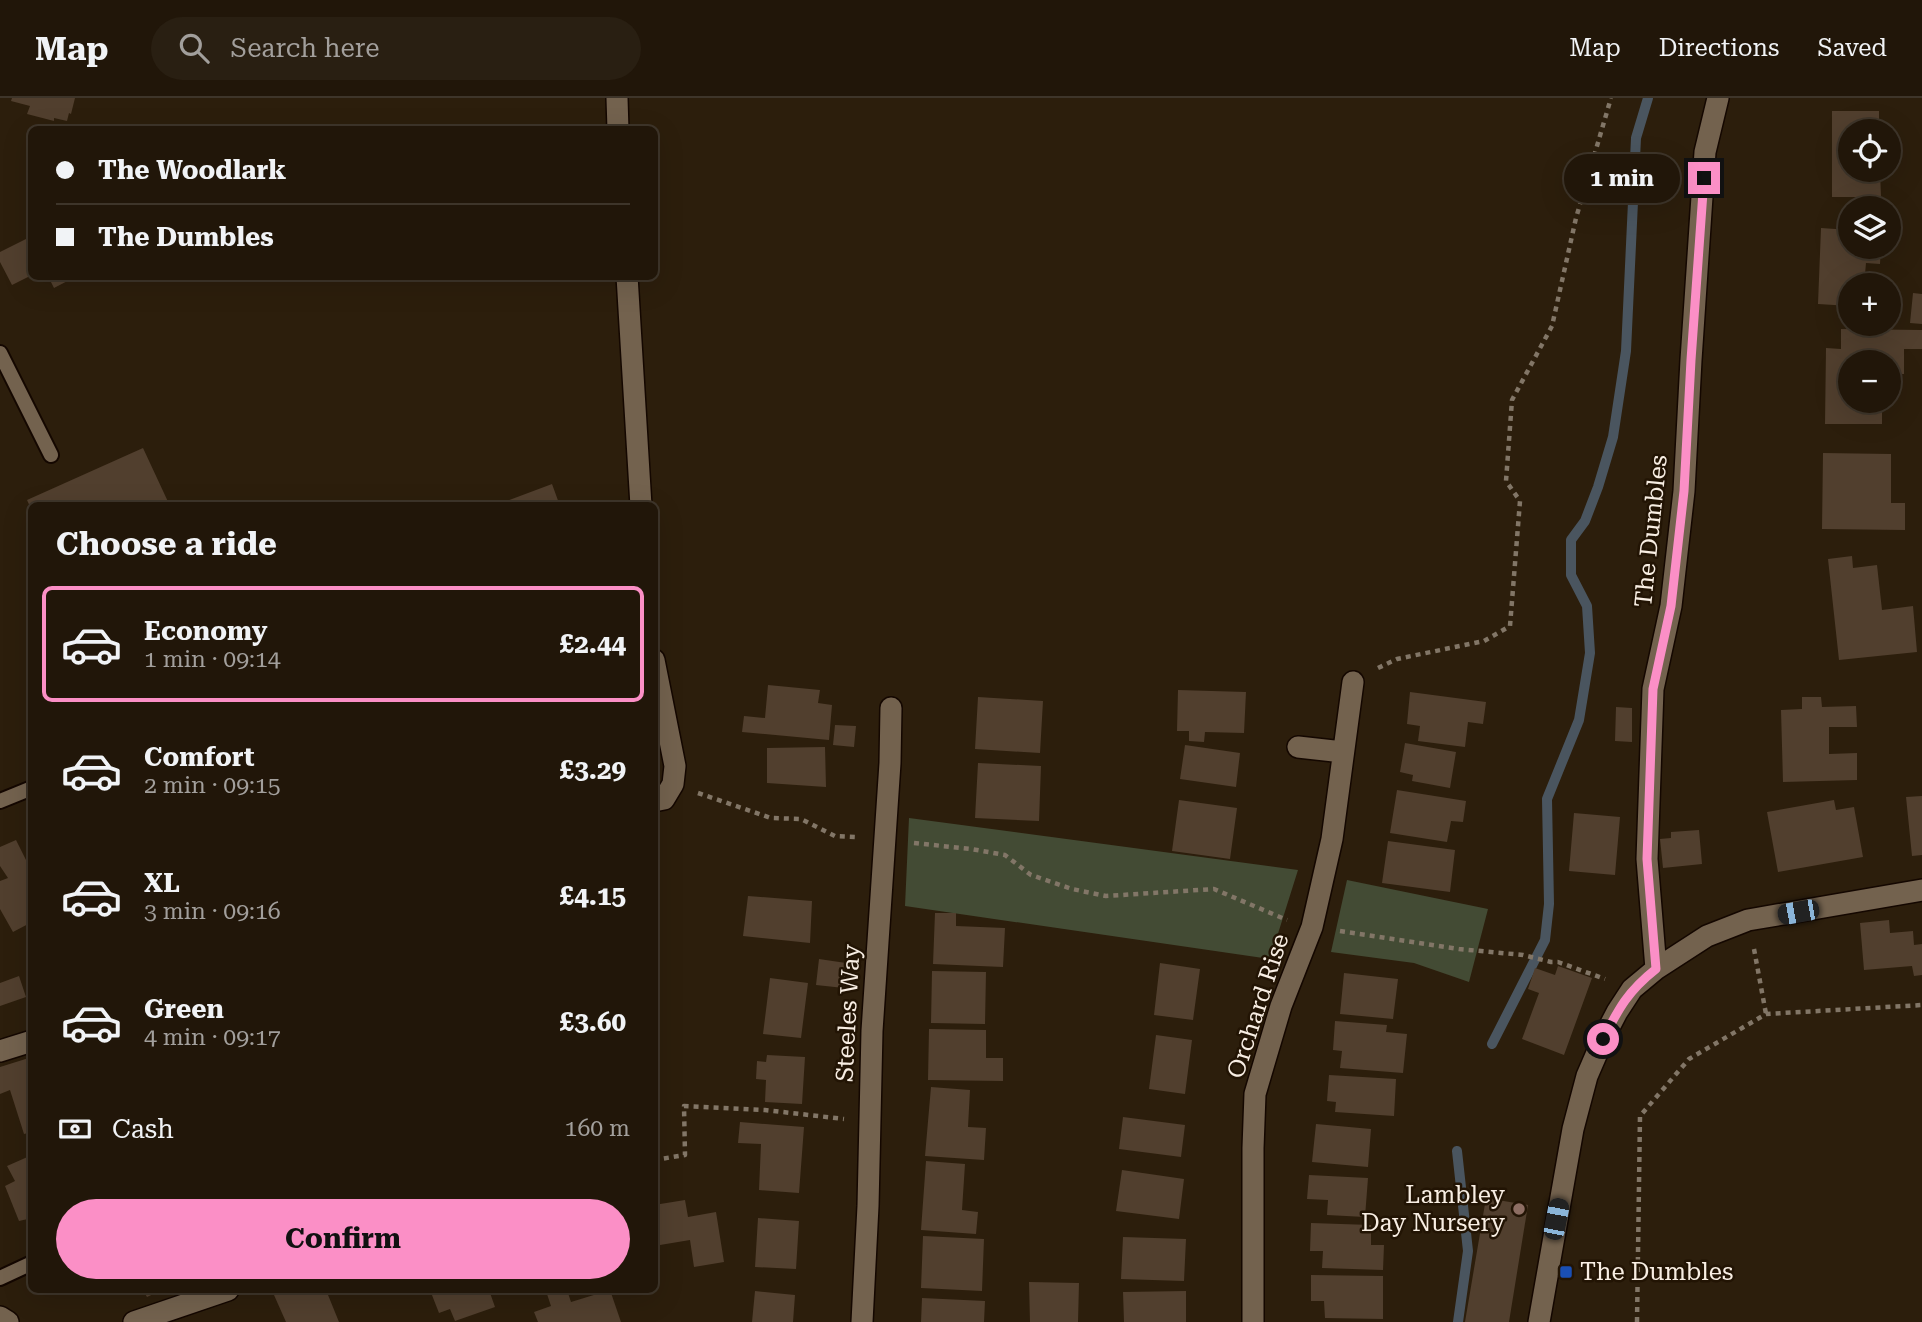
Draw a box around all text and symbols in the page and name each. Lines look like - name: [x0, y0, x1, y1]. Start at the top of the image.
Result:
- search box: [151, 17, 641, 80]
- text: Map: [35, 29, 109, 68]
- icon: search: [175, 29, 213, 67]
- text: Search here: [231, 33, 380, 63]
- text: Map: [1569, 34, 1621, 62]
- text: Directions: [1659, 34, 1779, 62]
- text: Saved: [1817, 34, 1887, 62]
- map controls: [1838, 119, 1901, 413]
- button: locate: [1838, 119, 1901, 182]
- callout: 1 min: [1564, 154, 1680, 202]
- text: The Woodlark: [98, 155, 286, 185]
- route end: [1688, 162, 1720, 194]
- text: 1 min: [1590, 165, 1654, 192]
- button: layers: [1838, 196, 1901, 259]
- text: The Dumbles: [98, 222, 274, 252]
- button: +: [1838, 273, 1901, 336]
- button: −: [1838, 350, 1901, 413]
- street label: The Dumbles: [1629, 453, 1673, 609]
- text: Choose a ride: [56, 525, 277, 563]
- icon: car: [60, 613, 123, 676]
- text: Economy: [144, 616, 267, 646]
- text: £2.44: [560, 629, 626, 659]
- text: 1 min · 09:14: [144, 646, 281, 673]
- icon: car: [60, 739, 123, 802]
- text: Comfort: [144, 742, 254, 772]
- text: £3.29: [560, 755, 626, 785]
- text: 2 min · 09:15: [144, 772, 281, 799]
- icon: car: [60, 865, 123, 928]
- text: XL: [144, 868, 180, 898]
- text: £4.15: [560, 881, 626, 911]
- text: 3 min · 09:16: [144, 898, 281, 925]
- car: [1776, 898, 1821, 926]
- street label: Orchard Rise: [1221, 930, 1295, 1082]
- street label: Steeles Way: [830, 943, 866, 1083]
- icon: car: [60, 991, 123, 1054]
- text: Green: [144, 994, 224, 1024]
- text: £3.60: [560, 1007, 626, 1037]
- route start: [1587, 1023, 1619, 1055]
- text: 4 min · 09:17: [144, 1024, 281, 1051]
- icon: cash: [56, 1110, 94, 1148]
- text: Cash: [112, 1114, 174, 1144]
- text: 160 m: [565, 1115, 630, 1142]
- place label: Lambley Day Nursery: [1361, 1181, 1506, 1237]
- car: [1542, 1196, 1571, 1242]
- button: Confirm: [56, 1199, 630, 1279]
- marker: Lambley Day Nursery: [1511, 1201, 1527, 1217]
- place label: The Dumbles: [1580, 1258, 1733, 1286]
- marker: The Dumbles: [1558, 1264, 1574, 1280]

